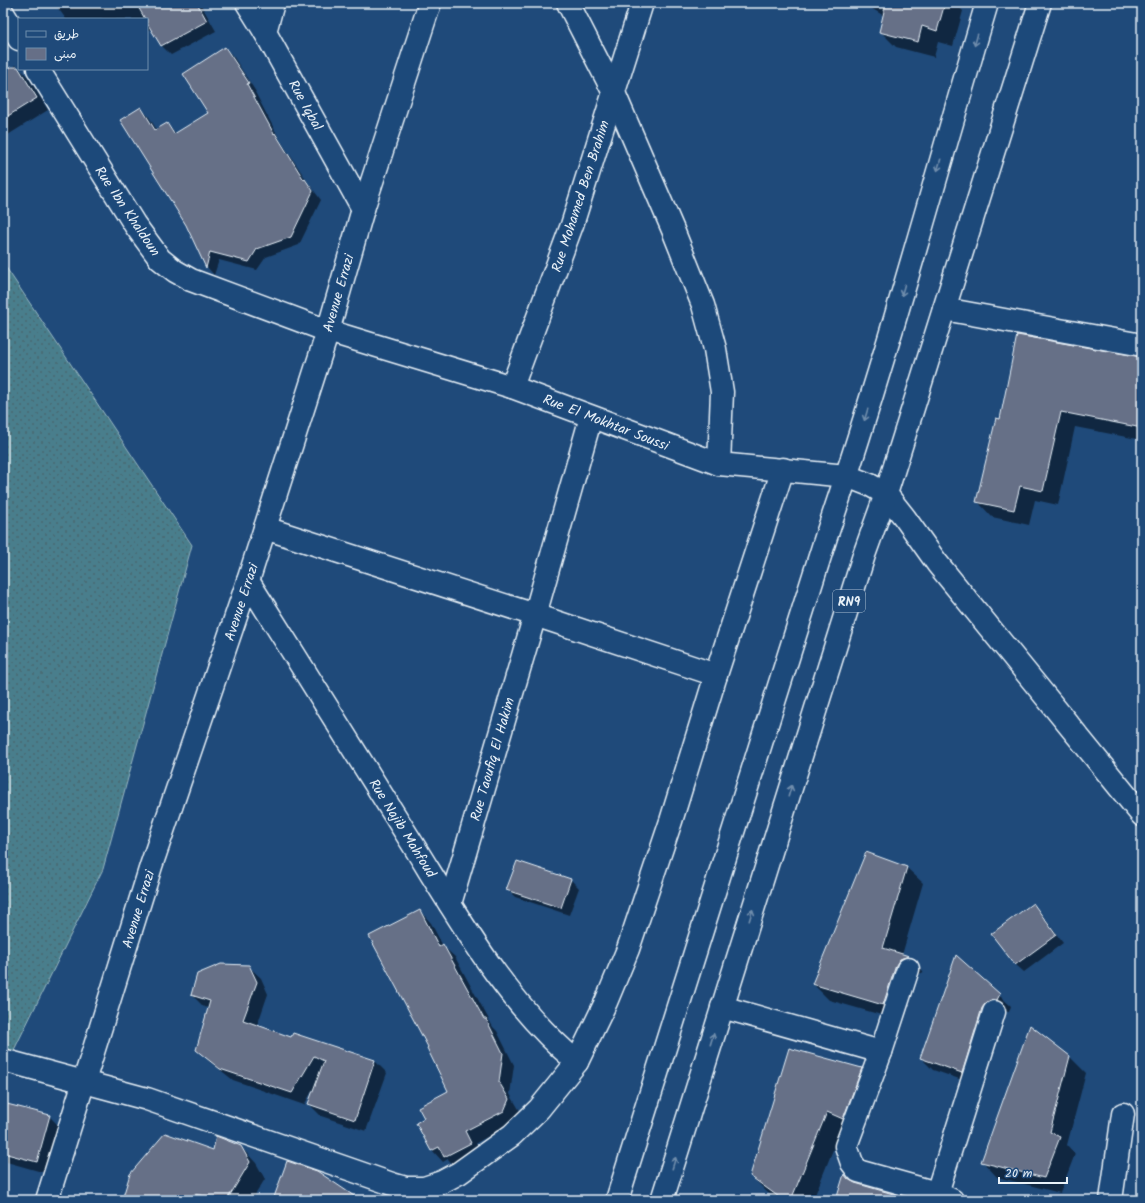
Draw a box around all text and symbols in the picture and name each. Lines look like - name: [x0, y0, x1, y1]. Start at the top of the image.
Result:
- legend: [18, 18, 148, 70]
- text: طريق: [54, 25, 79, 44]
- one-way arrow: [972, 34, 979, 47]
- text: مبنى: [54, 45, 77, 64]
- street label: Rue Iqbal: [282, 76, 328, 135]
- street label: Rue Mohamed Ben Brahim: [546, 117, 616, 275]
- one-way arrow: [935, 159, 942, 172]
- street label: Rue Ibn Khaldoun: [89, 162, 166, 261]
- street label: Avenue Errazi: [317, 251, 361, 335]
- one-way arrow: [899, 283, 906, 296]
- street label: Rue El Mokhtar Soussi: [539, 389, 673, 457]
- one-way arrow: [862, 408, 869, 421]
- street label: Avenue Errazi: [219, 560, 265, 644]
- road number: RN9: [833, 590, 865, 612]
- street label: Rue Taoufiq El Hakim: [465, 695, 521, 824]
- street label: Rue Najib Mahfoud: [363, 775, 442, 883]
- one-way arrow: [787, 784, 794, 797]
- street label: Avenue Errazi: [117, 867, 161, 951]
- one-way arrow: [748, 908, 755, 921]
- one-way arrow: [709, 1033, 717, 1045]
- one-way arrow: [670, 1157, 678, 1169]
- scale bar: [999, 1159, 1067, 1185]
- text: 20 m: [1005, 1164, 1033, 1183]

